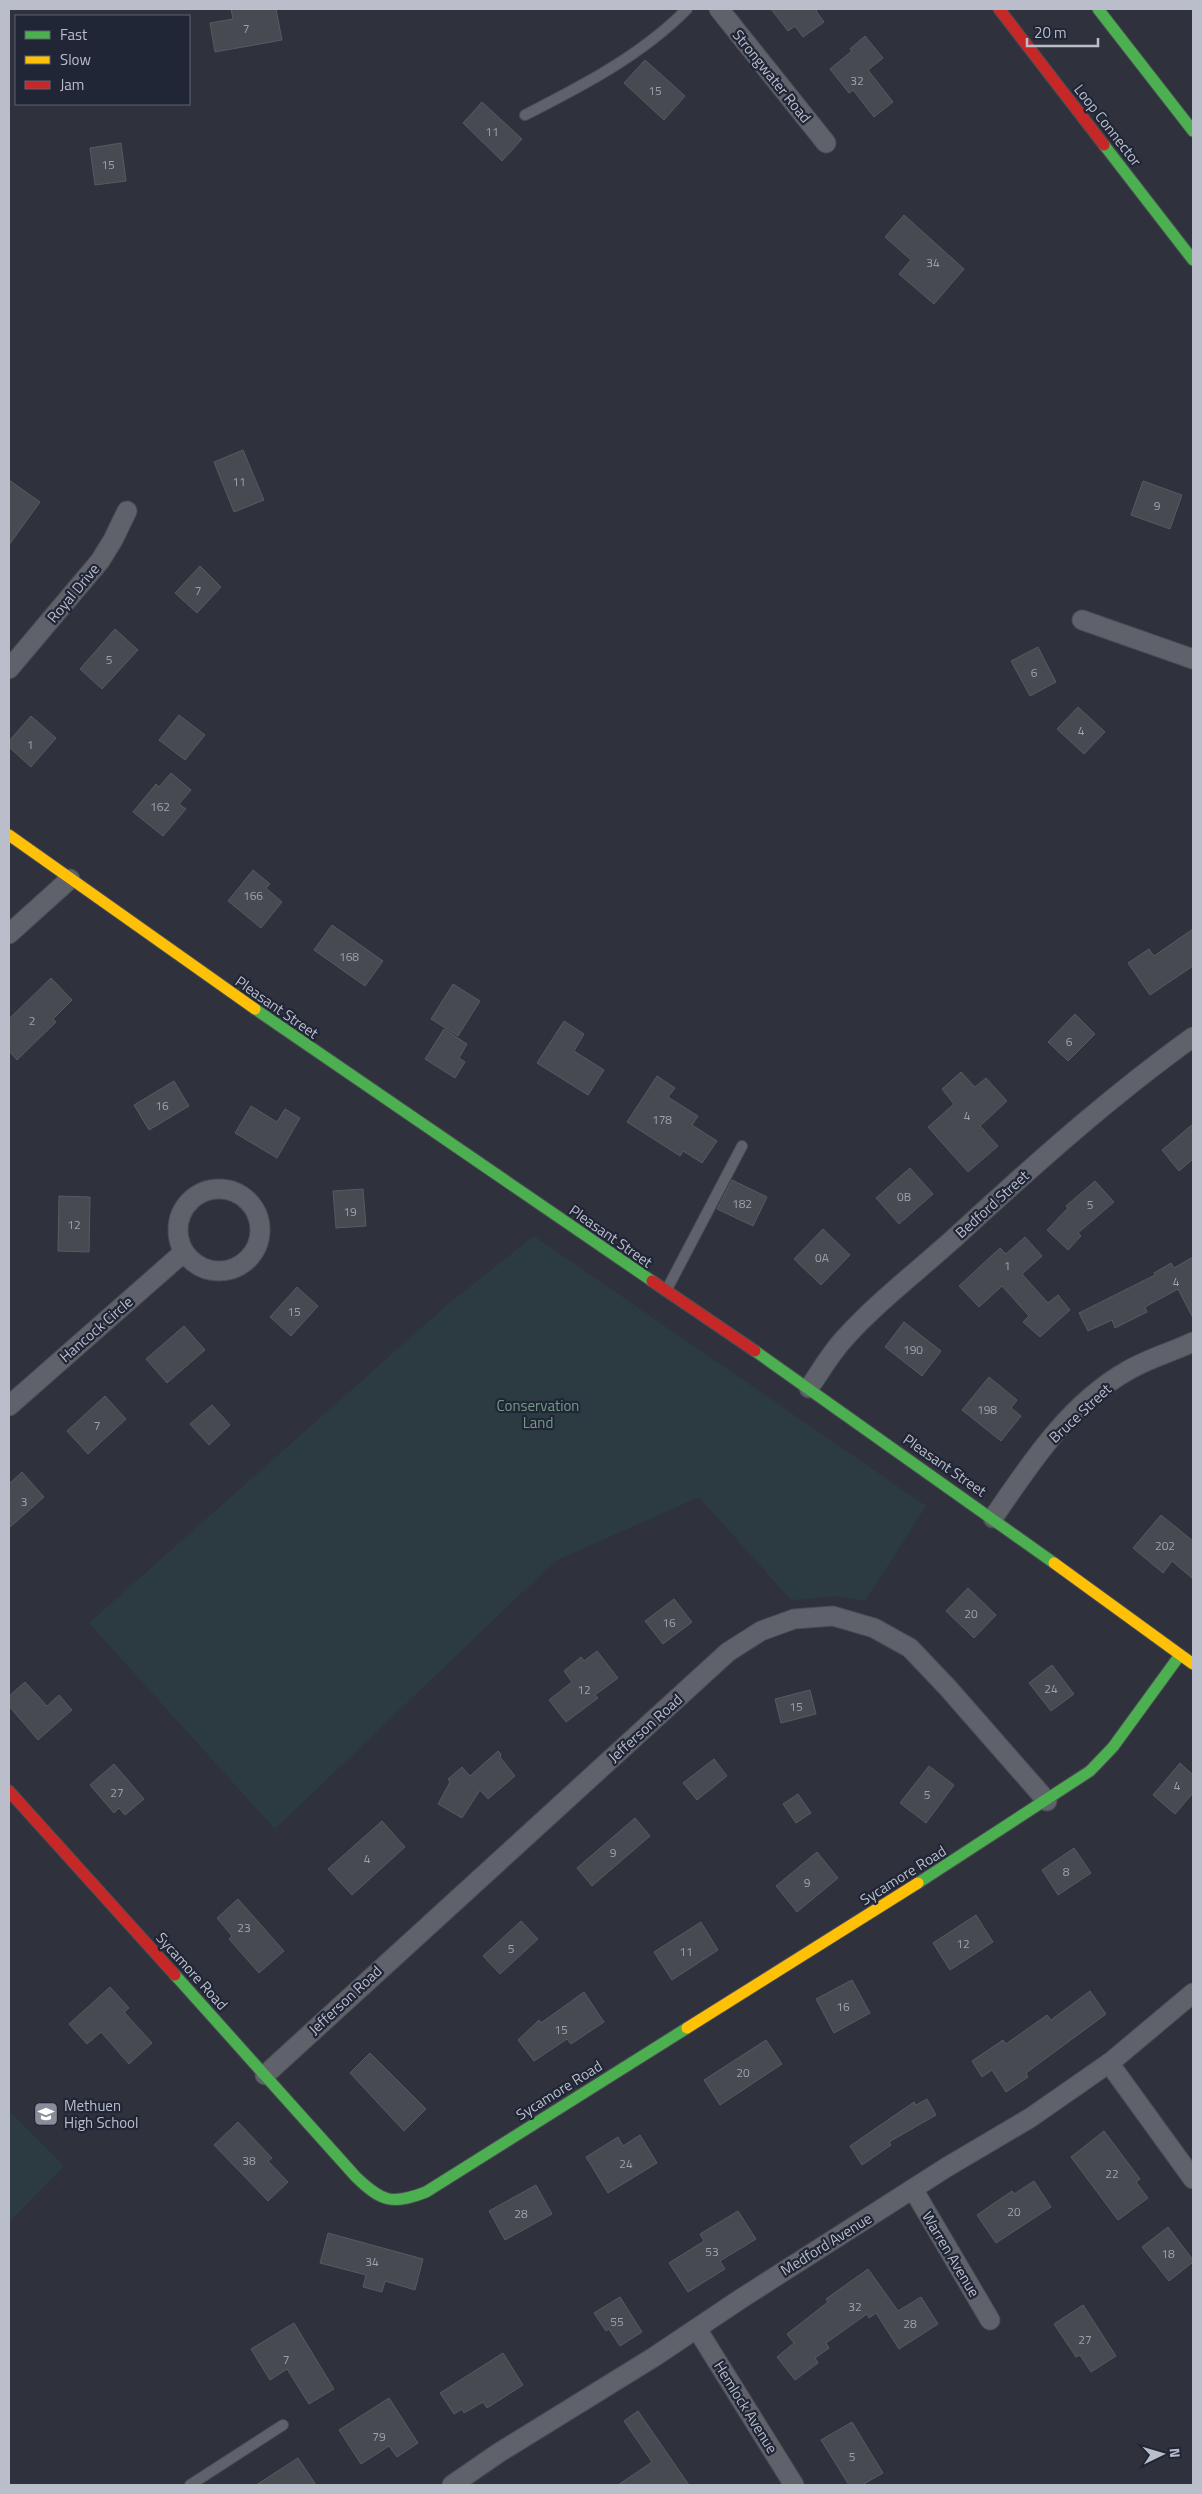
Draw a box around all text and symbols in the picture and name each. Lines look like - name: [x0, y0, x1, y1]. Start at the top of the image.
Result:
- legend: [15, 15, 190, 105]
- scale bar: [1027, 15, 1098, 47]
- house number: 7: [243, 19, 249, 38]
- text: 20 m: [1034, 21, 1067, 44]
- text: Fast: [60, 23, 88, 46]
- street label: Strongwater Road: [727, 24, 817, 128]
- text: Slow: [60, 48, 91, 71]
- house number: 32: [850, 71, 864, 90]
- text: Jam: [60, 73, 84, 96]
- street label: Loop Connector: [1069, 79, 1147, 171]
- house number: 15: [648, 81, 662, 100]
- house number: 11: [485, 122, 499, 141]
- house number: 15: [101, 155, 115, 174]
- house number: 34: [926, 253, 940, 272]
- house number: 11: [232, 472, 246, 491]
- house number: 9: [1154, 496, 1161, 515]
- street label: Royal Drive: [41, 558, 105, 628]
- house number: 7: [195, 581, 201, 600]
- house number: 5: [106, 650, 113, 669]
- house number: 6: [1031, 663, 1038, 682]
- house number: 4: [1078, 721, 1085, 740]
- house number: 1: [27, 735, 33, 754]
- house number: 162: [150, 797, 170, 816]
- house number: 166: [243, 886, 263, 905]
- house number: 168: [339, 947, 359, 966]
- street label: Pleasant Street: [231, 970, 324, 1045]
- house number: 2: [29, 1011, 35, 1030]
- house number: 6: [1066, 1032, 1073, 1051]
- house number: 16: [155, 1096, 169, 1115]
- house number: 4: [964, 1106, 971, 1125]
- house number: 178: [652, 1110, 672, 1129]
- street label: Bedford Street: [950, 1164, 1035, 1243]
- house number: 0B: [897, 1187, 911, 1206]
- house number: 182: [732, 1194, 752, 1213]
- house number: 5: [1087, 1195, 1094, 1214]
- street label: Pleasant Street: [565, 1199, 658, 1274]
- house number: 19: [343, 1202, 357, 1221]
- house number: 12: [67, 1215, 81, 1234]
- house number: 0A: [815, 1248, 829, 1267]
- house number: 1: [1004, 1256, 1010, 1275]
- house number: 4: [1173, 1272, 1180, 1291]
- street label: Hancock Circle: [54, 1290, 138, 1368]
- house number: 15: [287, 1302, 301, 1321]
- house number: 190: [903, 1340, 923, 1359]
- street label: Bruce Street: [1043, 1377, 1117, 1448]
- park label: Conservation Land: [497, 1394, 579, 1434]
- house number: 198: [977, 1400, 997, 1419]
- house number: 7: [94, 1416, 100, 1435]
- street label: Pleasant Street: [899, 1428, 992, 1503]
- house number: 3: [21, 1492, 27, 1511]
- house number: 202: [1155, 1536, 1175, 1555]
- house number: 20: [964, 1604, 978, 1623]
- house number: 16: [662, 1613, 676, 1632]
- house number: 24: [1044, 1679, 1058, 1698]
- house number: 12: [577, 1680, 591, 1699]
- street label: Jefferson Road: [603, 1688, 687, 1768]
- house number: 15: [789, 1697, 803, 1716]
- house number: 4: [1174, 1776, 1181, 1795]
- house number: 27: [110, 1783, 124, 1802]
- house number: 5: [924, 1785, 931, 1804]
- street label: Sycamore Road: [855, 1839, 951, 1911]
- house number: 9: [610, 1843, 617, 1862]
- house number: 4: [364, 1849, 371, 1868]
- house number: 8: [1063, 1862, 1070, 1881]
- house number: 9: [804, 1873, 811, 1892]
- house number: 23: [237, 1918, 251, 1937]
- street label: Sycamore Road: [151, 1927, 233, 2015]
- house number: 12: [956, 1934, 970, 1953]
- house number: 5: [508, 1939, 515, 1958]
- house number: 11: [679, 1942, 693, 1961]
- street label: Jefferson Road: [303, 1960, 387, 2040]
- house number: 16: [836, 1997, 850, 2016]
- house number: 15: [554, 2020, 568, 2039]
- street label: Sycamore Road: [511, 2054, 607, 2126]
- house number: 20: [736, 2063, 750, 2082]
- place label: Methuen High School: [64, 2094, 139, 2134]
- school or university icon: Methuen High School: [33, 2101, 59, 2127]
- house number: 38: [242, 2151, 256, 2170]
- house number: 24: [619, 2154, 633, 2173]
- house number: 22: [1105, 2164, 1119, 2183]
- house number: 20: [1007, 2202, 1021, 2221]
- house number: 28: [514, 2204, 528, 2223]
- street label: Medford Avenue: [776, 2207, 876, 2281]
- street label: Warren Avenue: [916, 2207, 986, 2301]
- house number: 53: [705, 2242, 719, 2261]
- house number: 18: [1161, 2244, 1175, 2263]
- house number: 34: [365, 2252, 379, 2271]
- house number: 32: [848, 2297, 862, 2316]
- house number: 55: [610, 2312, 624, 2331]
- house number: 28: [903, 2314, 917, 2333]
- house number: 27: [1078, 2330, 1092, 2349]
- house number: 7: [283, 2350, 289, 2369]
- street label: Hemlock Avenue: [708, 2356, 784, 2458]
- house number: 79: [372, 2427, 386, 2446]
- north arrow: [1137, 2429, 1187, 2479]
- house number: 5: [849, 2447, 856, 2466]
- text: N: [1165, 2447, 1186, 2459]

